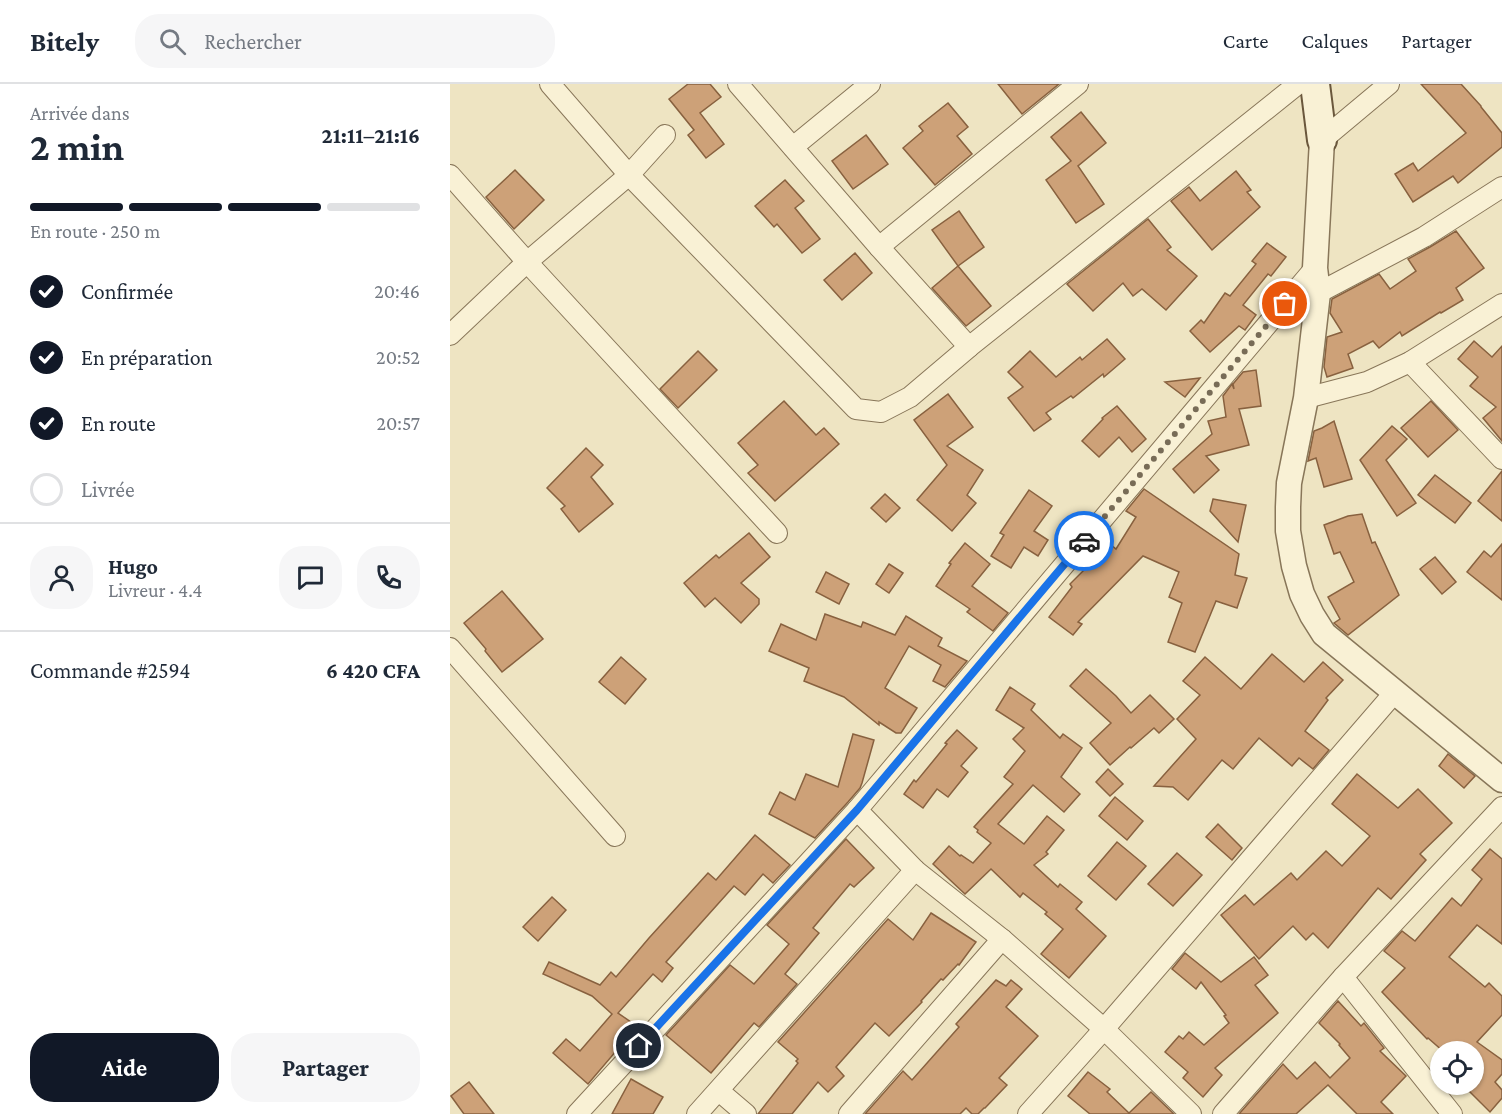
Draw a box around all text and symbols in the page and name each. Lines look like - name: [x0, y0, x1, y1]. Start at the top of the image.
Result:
- search box: [135, 14, 555, 68]
- icon: search: [156, 25, 189, 58]
- text: Bitely: [30, 26, 99, 57]
- text: Rechercher: [204, 29, 302, 54]
- text: Carte: [1223, 29, 1268, 53]
- text: Calques: [1301, 29, 1368, 53]
- text: Partager: [1401, 29, 1472, 53]
- text: Arrivée dans: [30, 102, 130, 124]
- text: 21:11–21:16: [321, 123, 420, 148]
- text: 2 min: [30, 125, 124, 168]
- text: En route · 250 m: [30, 220, 160, 242]
- icon: check: [30, 275, 63, 308]
- pin: [1259, 278, 1310, 329]
- text: Confirmée: [81, 279, 173, 304]
- text: 20:46: [374, 280, 420, 302]
- icon: bag: [1268, 287, 1301, 320]
- icon: check: [30, 341, 63, 374]
- text: En préparation: [81, 345, 213, 370]
- text: 20:52: [376, 346, 420, 368]
- icon: check: [30, 407, 63, 440]
- text: En route: [81, 411, 156, 436]
- text: 20:57: [377, 412, 420, 434]
- text: Livrée: [81, 477, 135, 502]
- courier: [1054, 511, 1114, 571]
- icon: car: [1068, 525, 1101, 558]
- button: person: [30, 546, 93, 609]
- button: chat: [279, 546, 342, 609]
- button: phone: [357, 546, 420, 609]
- text: Hugo: [108, 554, 158, 579]
- text: Livreur · 4.4: [108, 579, 202, 601]
- text: Commande #2594: [30, 658, 191, 683]
- text: 6 420 CFA: [326, 658, 420, 683]
- pin: [613, 1020, 664, 1071]
- icon: home: [622, 1029, 655, 1062]
- button: Aide: [30, 1033, 219, 1102]
- button: Partager: [231, 1033, 420, 1102]
- map controls: [1430, 1041, 1484, 1095]
- button: locate: [1430, 1041, 1484, 1095]

